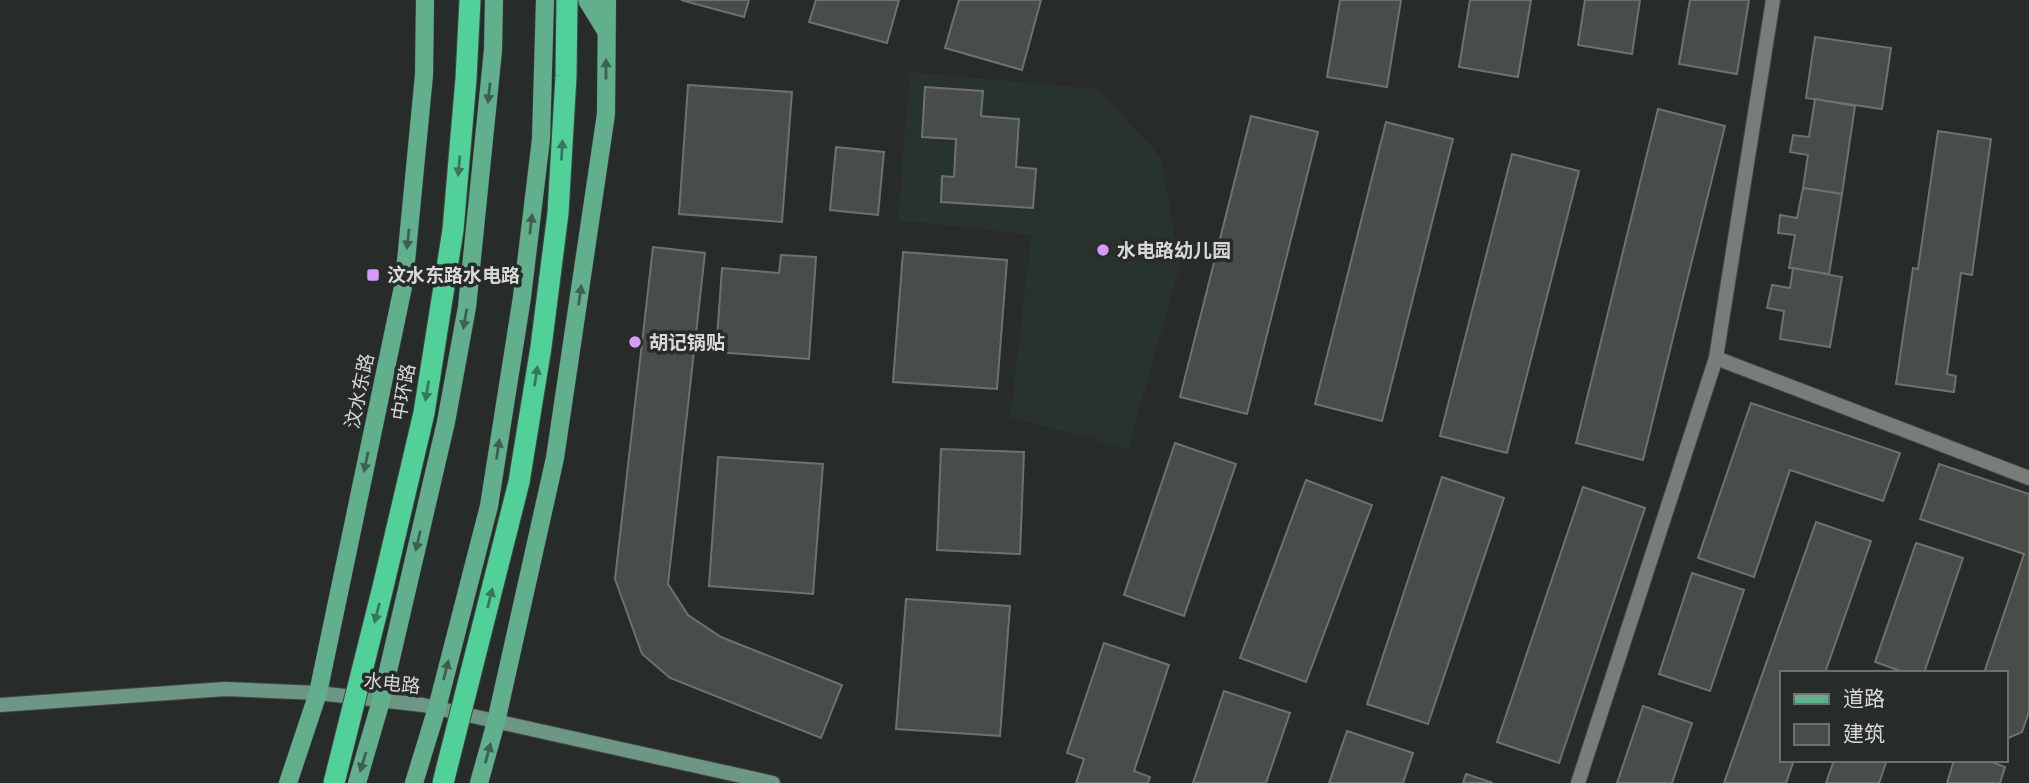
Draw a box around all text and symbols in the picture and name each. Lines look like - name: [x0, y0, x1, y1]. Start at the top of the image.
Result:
- one-way arrow: [600, 58, 612, 80]
- one-way arrow: [483, 82, 494, 104]
- one-way arrow: [556, 138, 567, 160]
- one-way arrow: [453, 155, 464, 177]
- one-way arrow: [526, 213, 537, 235]
- one-way arrow: [402, 228, 413, 250]
- place label: 水电路幼儿园: [1117, 240, 1231, 261]
- marker: 水电路幼儿园: [1095, 242, 1111, 258]
- place label: 汶水东路水电路: [387, 265, 520, 286]
- marker: 汶水东路水电路: [365, 267, 381, 283]
- one-way arrow: [574, 284, 585, 306]
- one-way arrow: [459, 308, 470, 330]
- place label: 胡记锅贴: [649, 332, 725, 353]
- marker: 胡记锅贴: [627, 334, 643, 350]
- street label: 汶水东路: [341, 352, 378, 430]
- street label: 中环路: [388, 362, 419, 422]
- one-way arrow: [531, 365, 542, 387]
- one-way arrow: [421, 380, 432, 402]
- one-way arrow: [493, 438, 504, 460]
- one-way arrow: [361, 451, 372, 473]
- one-way arrow: [412, 530, 423, 552]
- one-way arrow: [485, 587, 496, 609]
- one-way arrow: [371, 602, 382, 624]
- one-way arrow: [441, 659, 452, 681]
- street label: 水电路: [362, 670, 421, 697]
- legend: [1780, 671, 2008, 762]
- text: 道路: [1843, 687, 1885, 711]
- text: 建筑: [1843, 722, 1885, 746]
- one-way arrow: [483, 742, 493, 763]
- one-way arrow: [358, 752, 368, 773]

